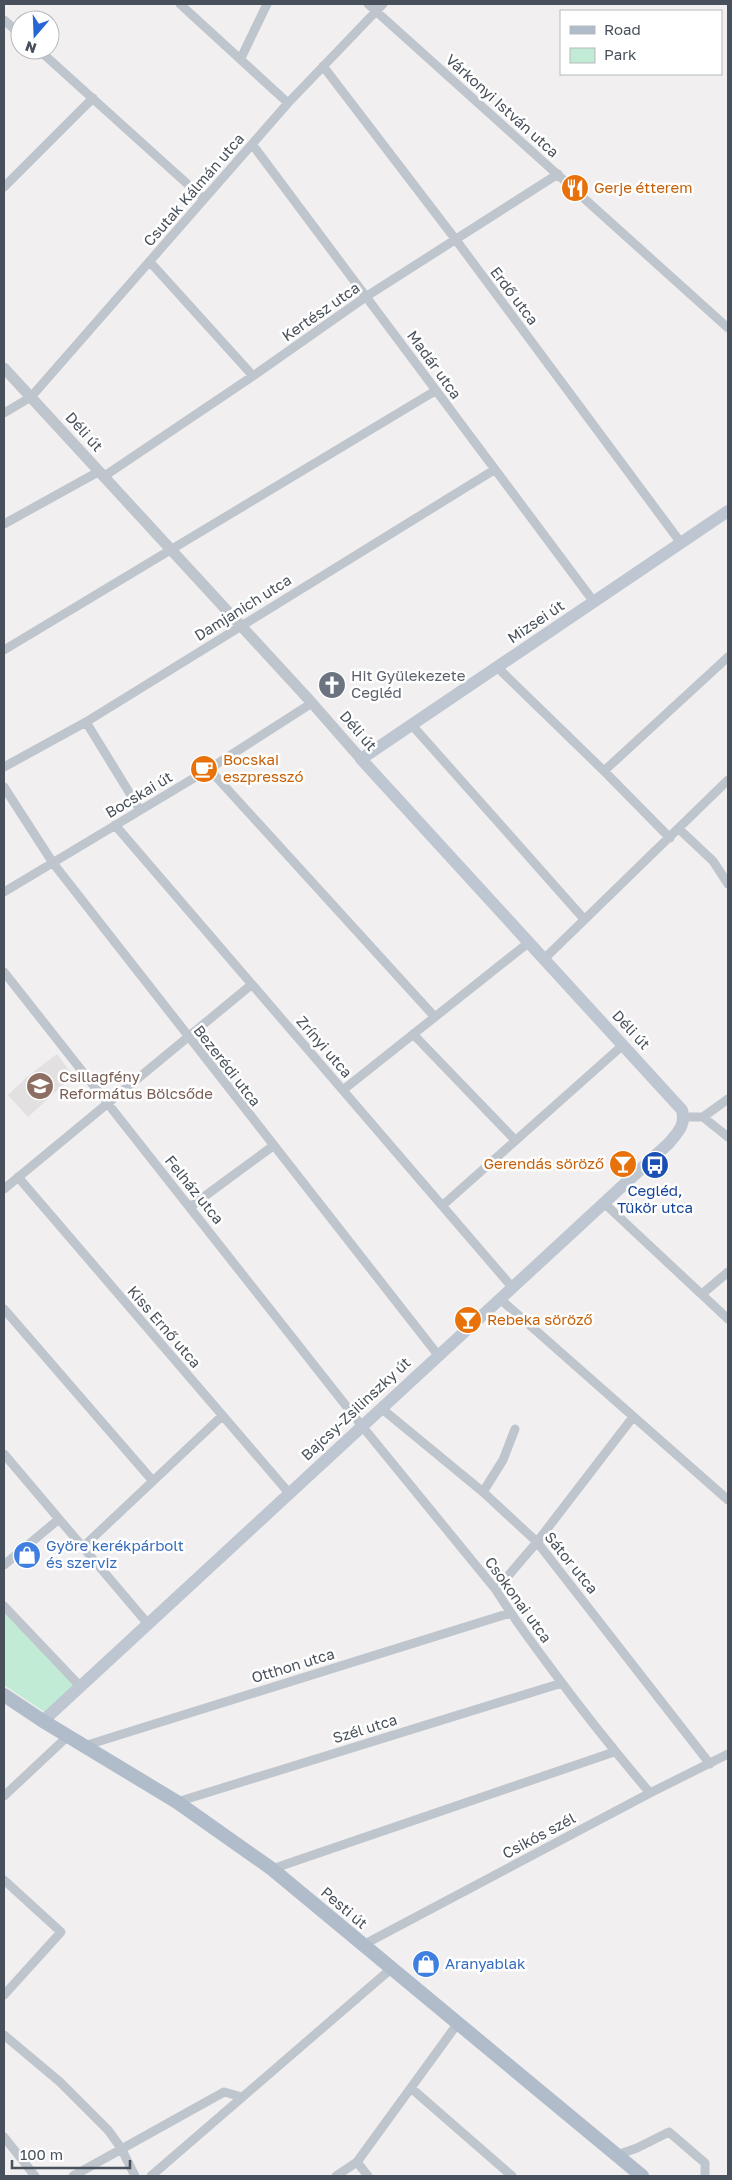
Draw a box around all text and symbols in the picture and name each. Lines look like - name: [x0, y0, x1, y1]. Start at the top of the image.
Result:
- north arrow: [10, 10, 60, 60]
- legend: [560, 10, 722, 75]
- text: Road: [604, 20, 641, 38]
- text: N: [23, 38, 38, 58]
- text: Park: [604, 45, 637, 63]
- street label: Várkonyi István utca: [442, 50, 563, 161]
- street label: Csutak Kálmán utca: [139, 129, 247, 250]
- restaurant icon: Gerje étterem: [560, 173, 590, 203]
- place label: Gerje étterem: [594, 178, 693, 196]
- street label: Erdő utca: [487, 263, 543, 328]
- street label: Kertész utca: [278, 278, 363, 345]
- street label: Madár utca: [404, 327, 466, 402]
- street label: Déli út: [62, 408, 107, 455]
- street label: Damjanich utca: [191, 570, 294, 644]
- street label: Mizsei út: [504, 596, 567, 647]
- place label: Hit Gyülekezete Cegléd: [351, 666, 466, 701]
- church icon: Hit Gyülekezete Cegléd: [317, 670, 347, 700]
- street label: Déli út: [337, 707, 381, 754]
- place label: Bocskai eszpresszó: [223, 750, 303, 785]
- cafe icon: Bocskai eszpresszó: [189, 754, 219, 784]
- street label: Bocskai út: [102, 767, 175, 821]
- street label: Déli út: [609, 1006, 654, 1053]
- street label: Zrínyi utca: [293, 1012, 356, 1081]
- street label: Bezerédi utca: [190, 1021, 265, 1110]
- place label: Csillagfény Református Bölcsőde: [59, 1067, 213, 1102]
- school or university icon: Csillagfény Református Bölcsőde: [25, 1071, 55, 1101]
- bar icon: Gerendás söröző: [608, 1149, 638, 1179]
- bus stop icon: Cegléd, Tükör utca: [640, 1150, 670, 1180]
- street label: Felház utca: [162, 1151, 228, 1227]
- place label: Gerendás söröző: [483, 1154, 604, 1172]
- place label: Cegléd, Tükör utca: [617, 1181, 693, 1216]
- street label: Kiss Ernő utca: [124, 1282, 205, 1371]
- bar icon: Rebeka söröző: [453, 1305, 483, 1335]
- place label: Rebeka söröző: [487, 1310, 593, 1328]
- street label: Bajcsy-Zsilinszky út: [297, 1353, 414, 1464]
- street label: Sátor utca: [541, 1528, 602, 1597]
- place label: Györe kerékpárbolt és szerviz: [46, 1536, 184, 1571]
- shop icon: Györe kerékpárbolt és szerviz: [12, 1540, 42, 1570]
- street label: Csokonai utca: [482, 1553, 556, 1646]
- street label: Otthon utca: [249, 1644, 336, 1686]
- street label: Szél utca: [330, 1710, 399, 1746]
- street label: Csikós szél: [499, 1808, 578, 1862]
- street label: Pesti út: [318, 1883, 372, 1932]
- shop icon: Aranyablak: [411, 1949, 441, 1979]
- place label: Aranyablak: [445, 1954, 526, 1972]
- scale bar: [12, 2138, 130, 2170]
- text: 100 m: [20, 2145, 63, 2163]

